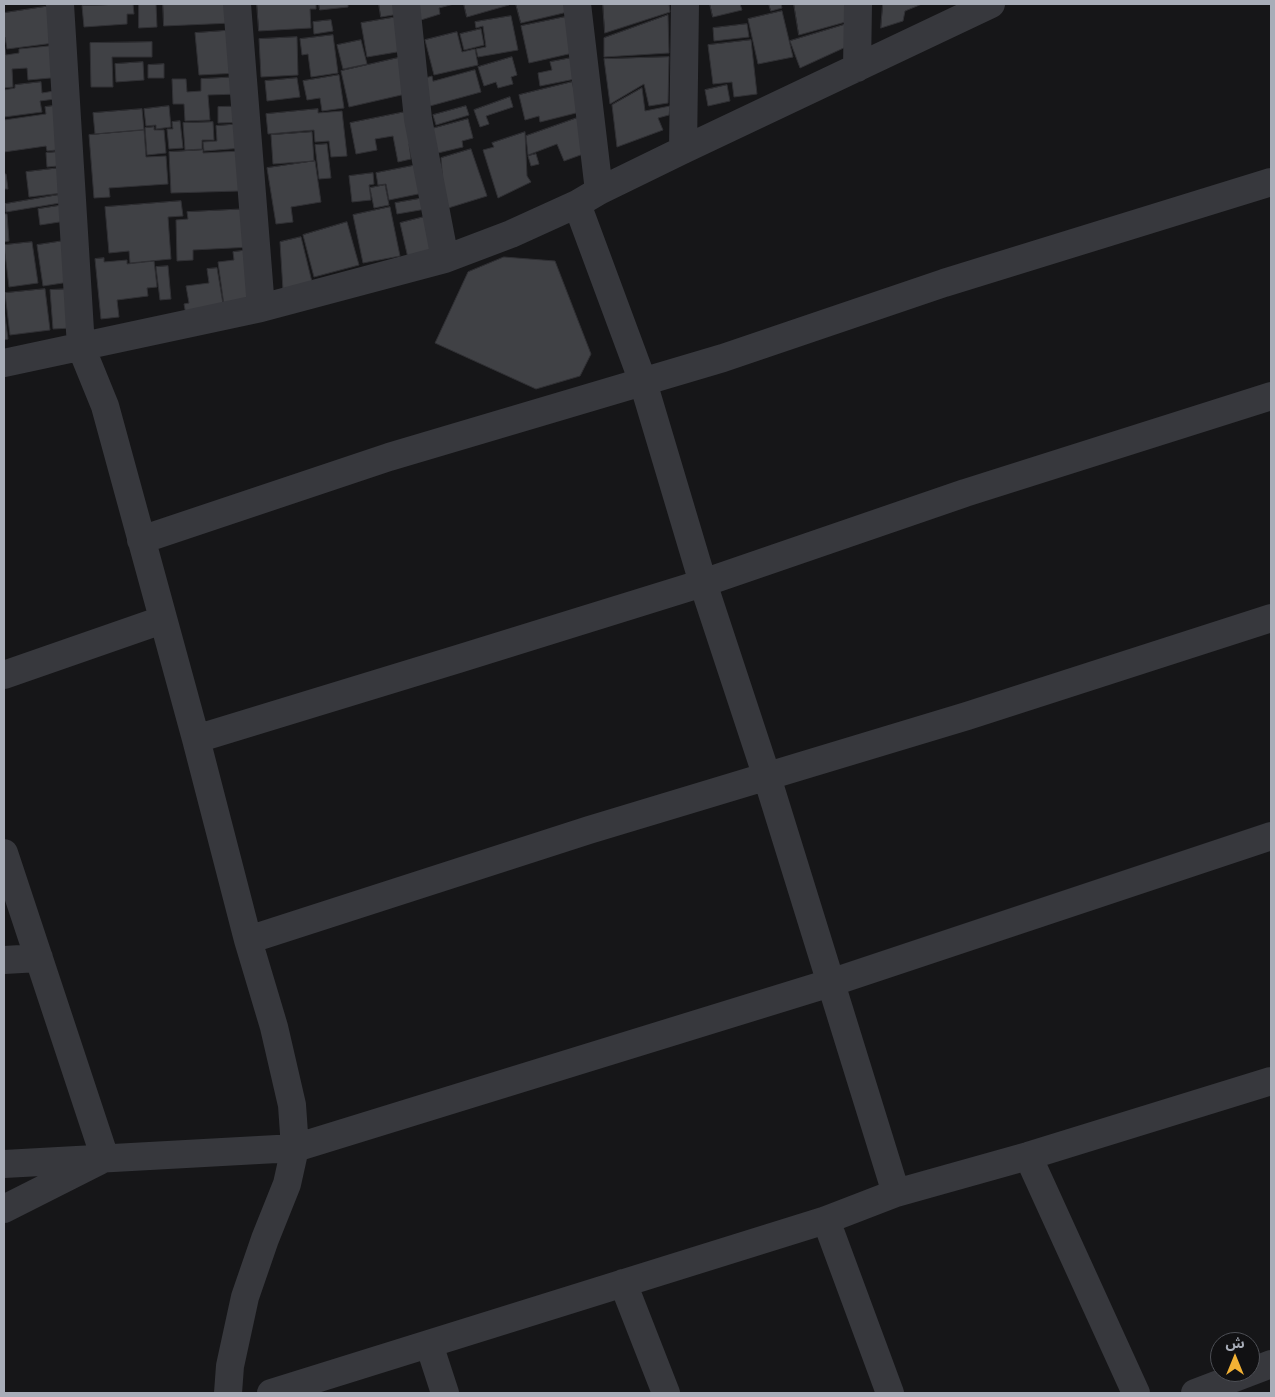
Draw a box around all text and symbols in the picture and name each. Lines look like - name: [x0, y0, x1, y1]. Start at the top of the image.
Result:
- north arrow: [1210, 1332, 1260, 1382]
- text: ش: [1225, 1333, 1245, 1353]

